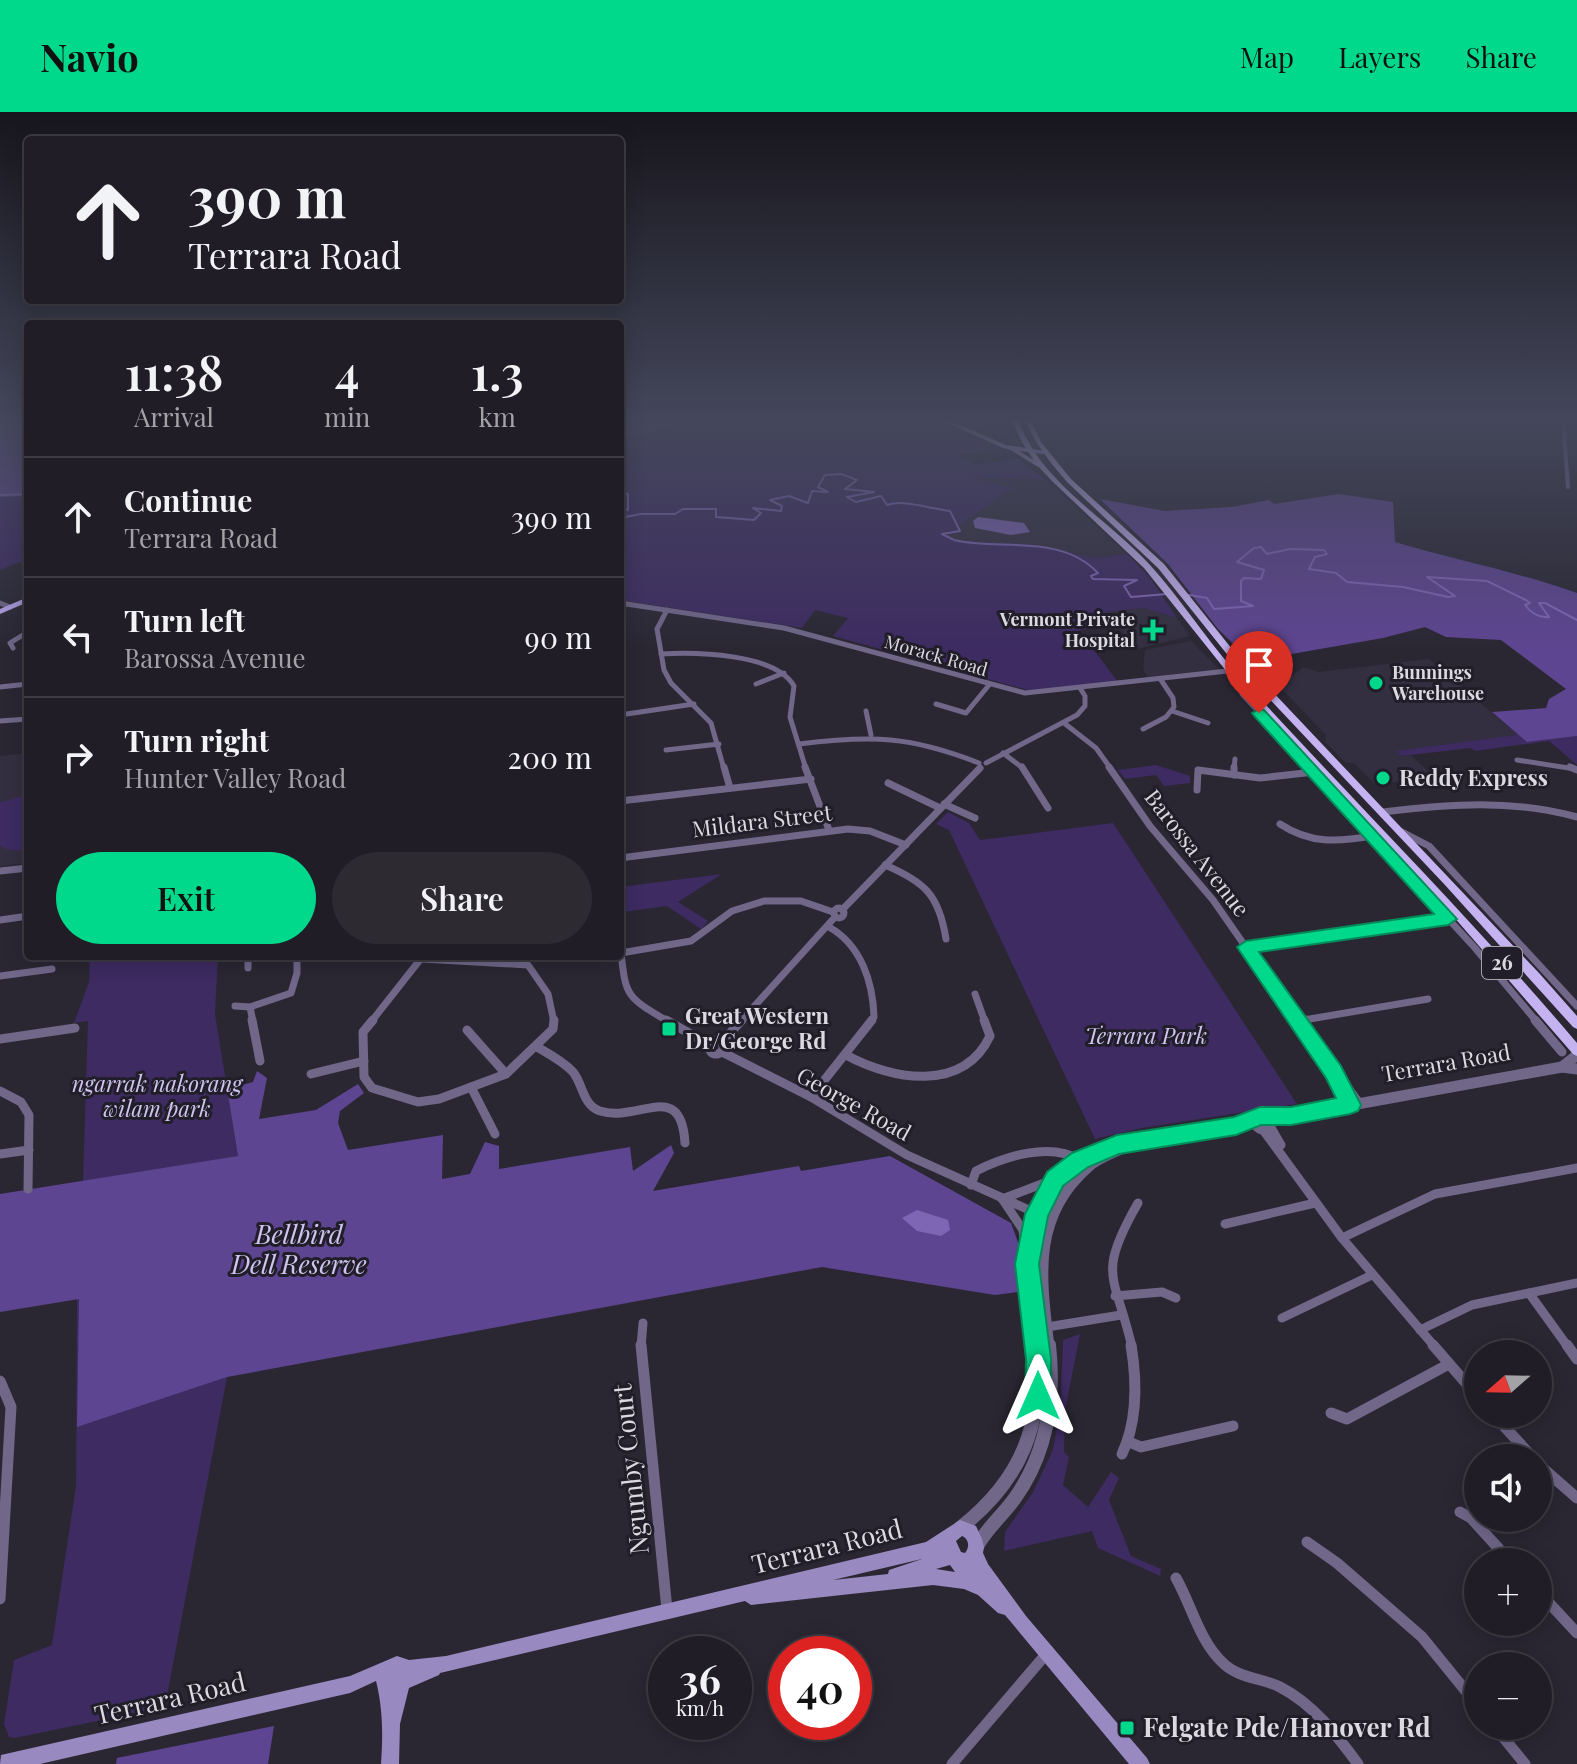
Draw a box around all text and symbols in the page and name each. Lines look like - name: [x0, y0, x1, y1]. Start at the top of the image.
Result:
- text: Navio: [40, 31, 139, 82]
- text: Map: [1240, 38, 1294, 75]
- text: Layers: [1338, 38, 1421, 75]
- text: Share: [1465, 38, 1537, 75]
- text: 390 m: [188, 158, 346, 233]
- icon: ahead: [56, 168, 160, 272]
- text: Terrara Road: [188, 230, 401, 278]
- text: 11:38: [125, 339, 224, 403]
- text: 4: [335, 339, 360, 403]
- text: 1.3: [471, 339, 523, 403]
- text: Arrival: [134, 399, 214, 434]
- text: min: [324, 399, 370, 434]
- text: km: [478, 399, 516, 434]
- text: Continue: [124, 480, 252, 520]
- icon: ahead: [56, 495, 100, 539]
- text: 390 m: [511, 497, 592, 537]
- text: Terrara Road: [124, 520, 278, 555]
- text: Turn left: [124, 600, 245, 640]
- place label: Vermont Private Hospital: [999, 607, 1135, 652]
- icon: left: [56, 615, 100, 659]
- text: 90 m: [525, 617, 592, 657]
- marker: Vermont Private Hospital: [1142, 619, 1164, 641]
- street label: Morack Road: [882, 629, 991, 681]
- pin: [1225, 631, 1293, 713]
- text: Barossa Avenue: [124, 640, 306, 675]
- icon: arrive: [1237, 643, 1281, 687]
- place label: Bunnings Warehouse: [1391, 660, 1484, 705]
- marker: Bunnings Warehouse: [1367, 674, 1385, 692]
- text: Turn right: [124, 720, 269, 760]
- icon: right: [56, 735, 100, 779]
- text: 200 m: [508, 737, 592, 777]
- text: Hunter Valley Road: [124, 760, 346, 795]
- place label: Reddy Express: [1399, 762, 1548, 792]
- marker: Reddy Express: [1374, 769, 1392, 787]
- street label: Barossa Avenue: [1139, 783, 1257, 922]
- street label: Mildara Street: [690, 796, 835, 843]
- button: Exit: [56, 852, 316, 944]
- button: Share: [332, 852, 592, 944]
- road number: 26: [1482, 947, 1522, 979]
- place label: Great Western Dr/George Rd: [685, 1000, 829, 1055]
- marker: Great Western Dr/George Rd: [660, 1020, 678, 1038]
- park label: Terrara Park: [1085, 1020, 1207, 1050]
- street label: Terrara Road: [1379, 1036, 1513, 1088]
- street label: George Road: [792, 1059, 917, 1147]
- park label: ngarrak nakorang wilam park: [72, 1068, 244, 1123]
- park label: Bellbird Dell Reserve: [230, 1216, 367, 1281]
- north arrow: [1464, 1340, 1552, 1428]
- map controls: [1464, 1340, 1552, 1740]
- position arrow: [996, 1354, 1080, 1438]
- street label: Ngumby Court: [603, 1381, 656, 1556]
- button: sound: [1464, 1444, 1552, 1532]
- street label: Terrara Road: [748, 1510, 906, 1581]
- button: +: [1464, 1548, 1552, 1636]
- speed limit sign: 40: [768, 1636, 872, 1740]
- text: 36: [679, 1651, 721, 1704]
- button: −: [1464, 1652, 1552, 1740]
- street label: Terrara Road: [91, 1663, 249, 1732]
- text: km/h: [676, 1694, 724, 1721]
- place label: Felgate Pde/Hanover Rd: [1143, 1709, 1431, 1744]
- marker: Felgate Pde/Hanover Rd: [1118, 1719, 1136, 1737]

